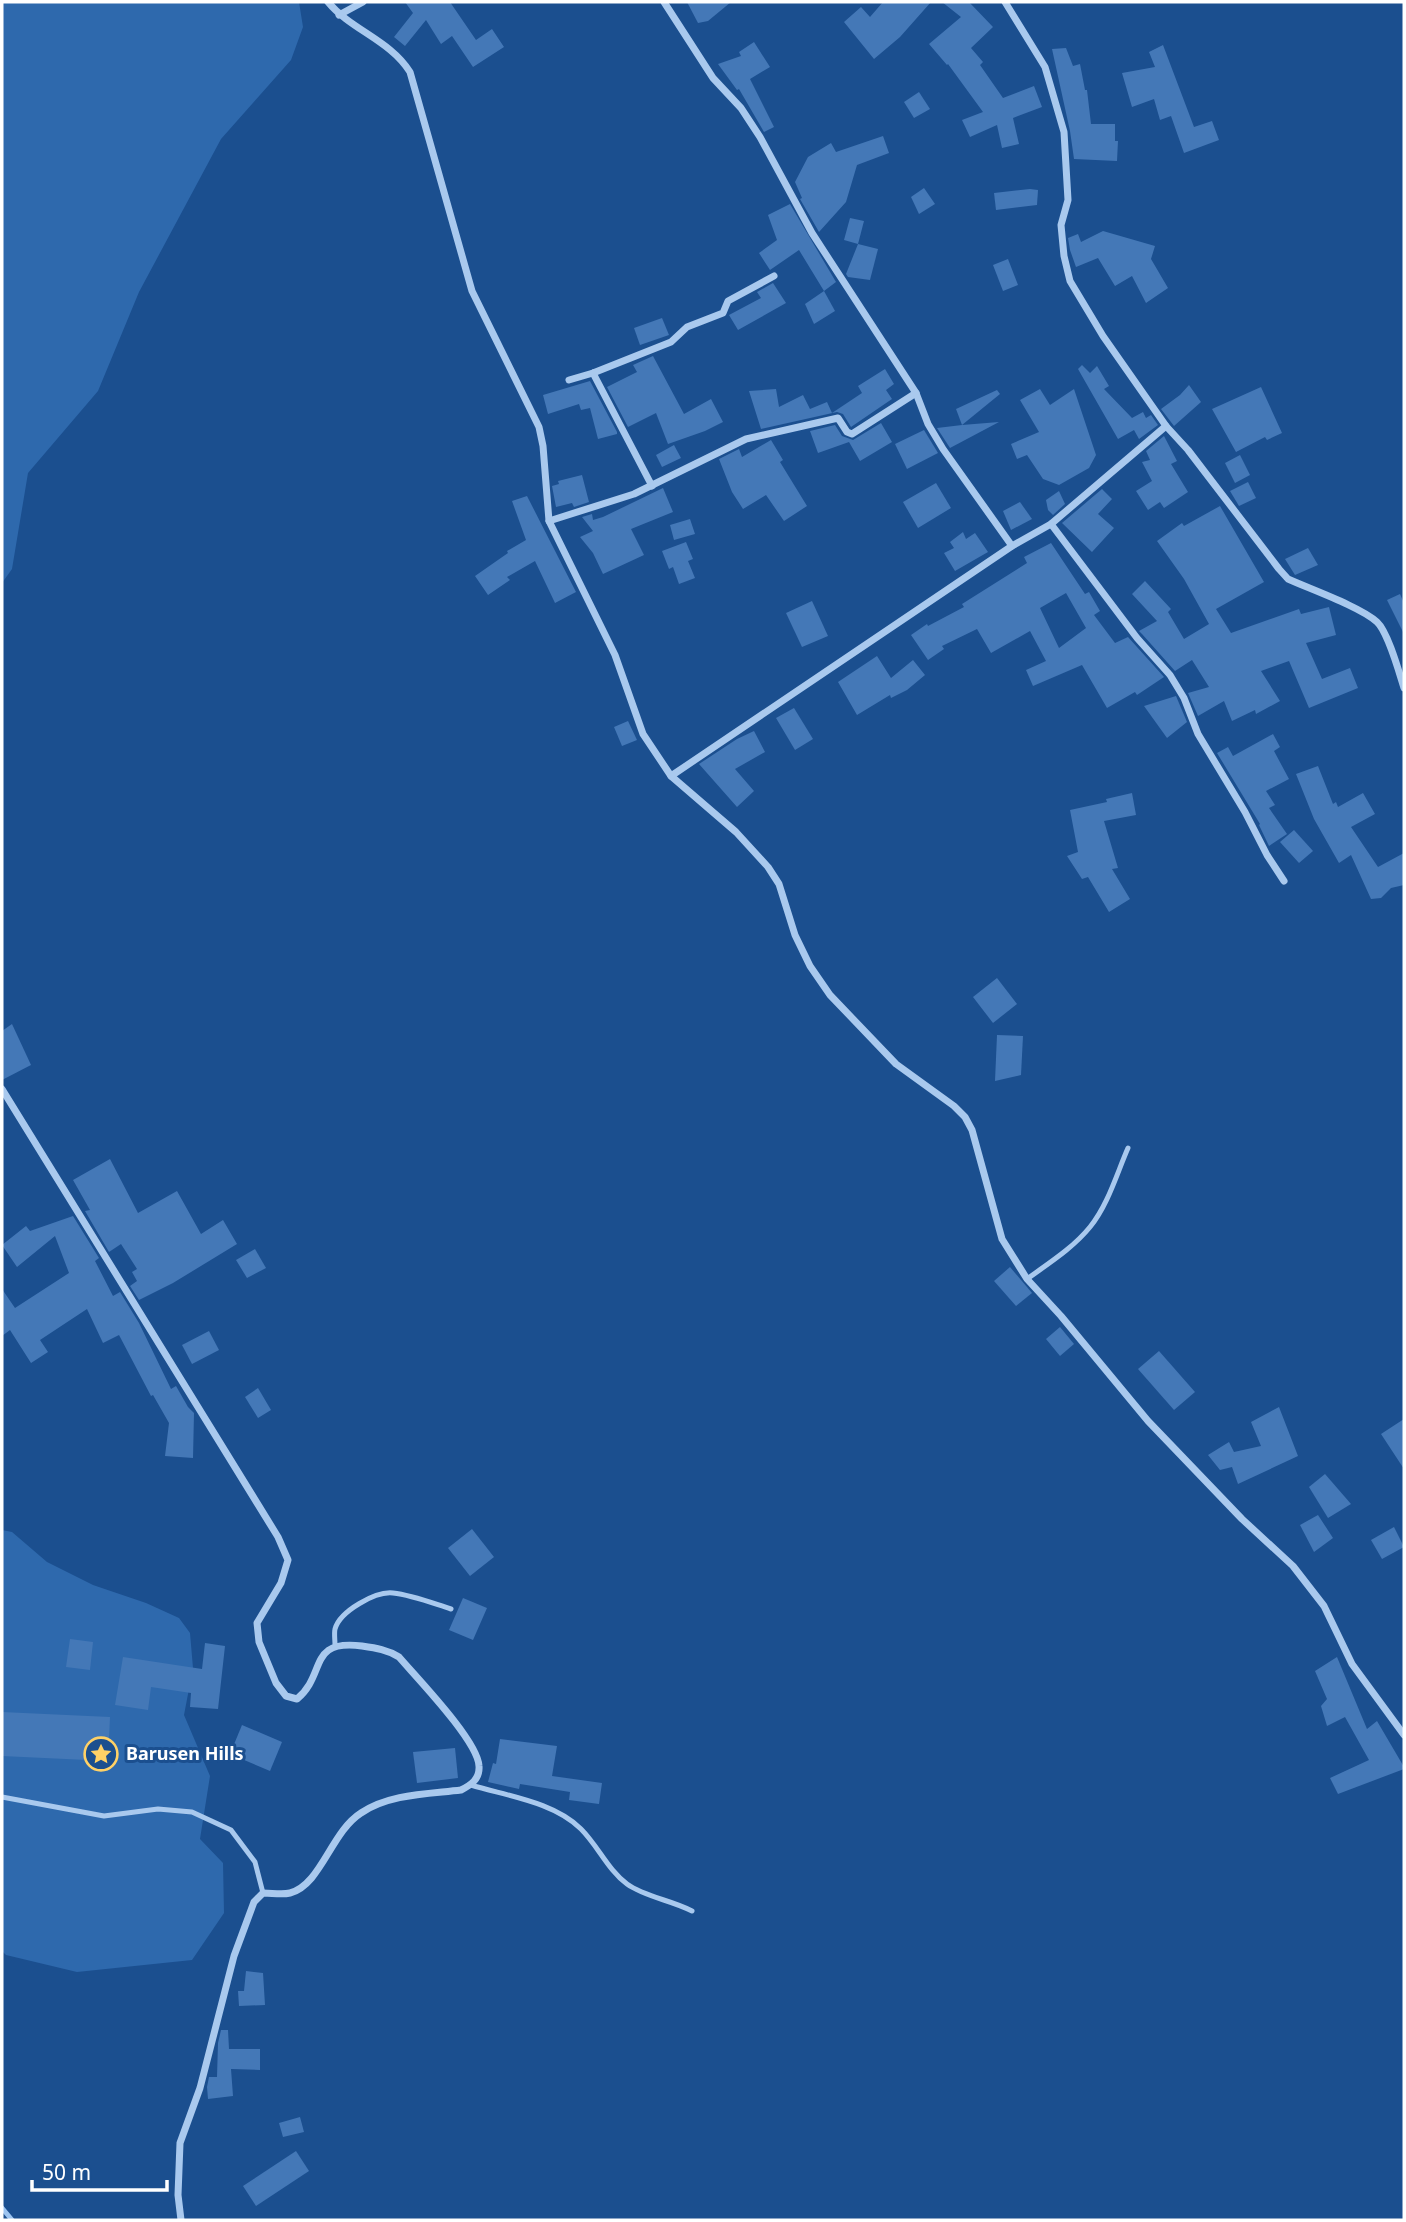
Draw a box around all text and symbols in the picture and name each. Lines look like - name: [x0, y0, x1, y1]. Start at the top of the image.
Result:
- place icon: Barusen Hills: [82, 1735, 120, 1773]
- place label: Barusen Hills: [126, 1741, 244, 1765]
- scale bar: [32, 2148, 166, 2192]
- text: 50 m: [42, 2158, 91, 2186]

